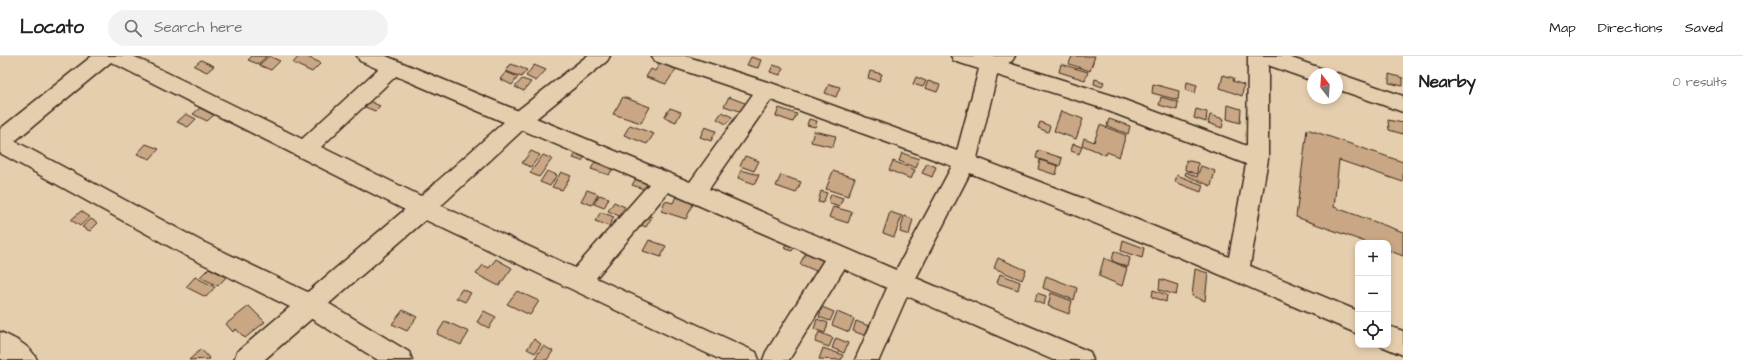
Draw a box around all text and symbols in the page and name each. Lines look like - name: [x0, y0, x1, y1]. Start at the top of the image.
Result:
- search box: [108, 10, 388, 46]
- text: Locato: [20, 14, 84, 41]
- icon: search: [122, 17, 144, 39]
- text: Search here: [154, 17, 242, 38]
- text: Map: [1549, 18, 1576, 38]
- text: Directions: [1598, 18, 1663, 38]
- text: Saved: [1685, 18, 1723, 38]
- north arrow: [1307, 68, 1343, 104]
- text: Nearby: [1419, 70, 1476, 94]
- text: 0 results: [1672, 73, 1727, 91]
- map controls: [1355, 240, 1391, 348]
- button: +: [1355, 240, 1391, 276]
- button: −: [1355, 276, 1391, 312]
- button: locate: [1355, 312, 1391, 348]

